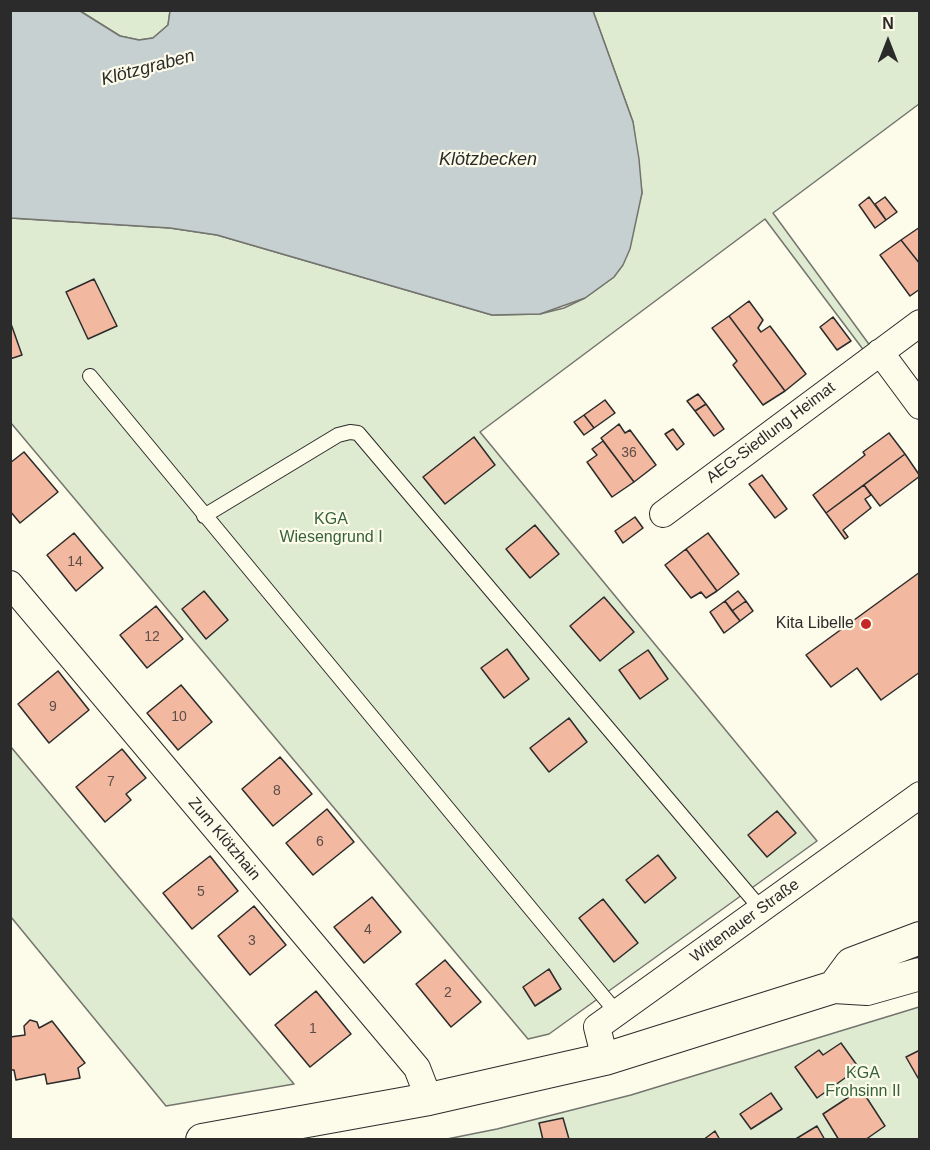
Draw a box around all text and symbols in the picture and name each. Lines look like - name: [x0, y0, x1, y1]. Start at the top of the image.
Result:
- north arrow: [858, 12, 918, 72]
- text: N: [882, 15, 894, 32]
- water label: Klötzgraben: [99, 45, 197, 91]
- water label: Klötzbecken: [439, 149, 537, 171]
- street label: AEG-Siedlung Heimat: [703, 378, 839, 488]
- house number: 36: [621, 445, 637, 461]
- park label: KGA Wiesengrund I: [279, 510, 383, 548]
- house number: 14: [67, 554, 83, 570]
- place label: Kita Libelle: [776, 614, 854, 634]
- marker: Kita Libelle: [859, 617, 873, 631]
- house number: 12: [144, 629, 160, 645]
- house number: 9: [49, 699, 57, 715]
- house number: 10: [171, 709, 187, 725]
- house number: 7: [107, 774, 115, 790]
- house number: 8: [273, 783, 281, 799]
- street label: Zum Klötzhain: [184, 794, 264, 884]
- house number: 6: [316, 834, 324, 850]
- street label: Wittenauer Straße: [687, 875, 803, 967]
- house number: 5: [197, 884, 205, 900]
- house number: 4: [364, 922, 372, 938]
- house number: 3: [248, 933, 256, 949]
- house number: 2: [444, 985, 452, 1001]
- house number: 1: [309, 1021, 317, 1037]
- park label: KGA Frohsinn II: [825, 1064, 901, 1102]

